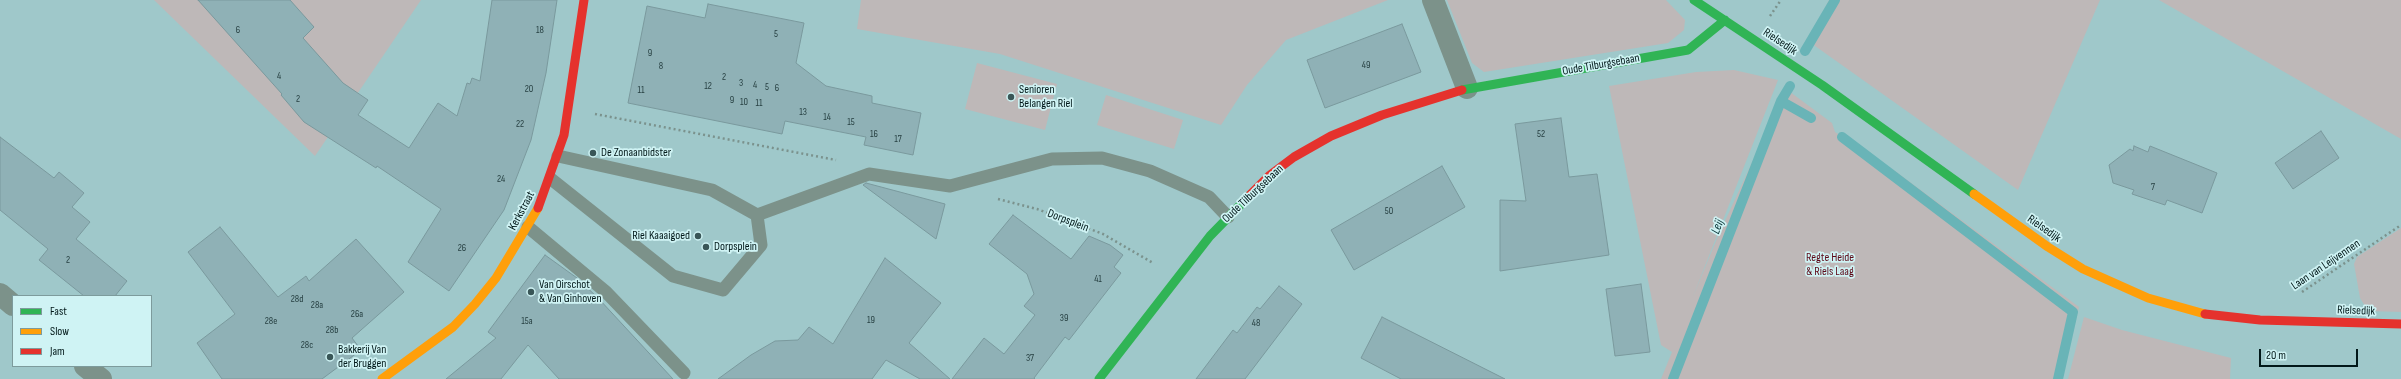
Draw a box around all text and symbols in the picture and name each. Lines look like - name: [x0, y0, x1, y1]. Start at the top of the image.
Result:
- house number: 6: [236, 24, 240, 36]
- house number: 18: [536, 24, 544, 36]
- street label: Rielsedijk: [1760, 25, 1800, 59]
- house number: 5: [774, 28, 778, 40]
- house number: 9: [648, 47, 652, 59]
- street label: Oude Tilburgsebaan: [1561, 51, 1641, 79]
- house number: 49: [1362, 59, 1370, 71]
- house number: 8: [659, 60, 663, 72]
- house number: 4: [277, 70, 281, 82]
- house number: 2: [722, 71, 726, 83]
- house number: 3: [739, 77, 743, 89]
- house number: 4: [753, 79, 757, 91]
- house number: 12: [704, 80, 712, 92]
- house number: 5: [765, 81, 769, 93]
- house number: 6: [775, 82, 779, 94]
- house number: 20: [525, 83, 533, 95]
- place label: Senioren Belangen Riel: [1019, 83, 1073, 111]
- house number: 11: [638, 84, 644, 96]
- marker: Senioren Belangen Riel: [1006, 92, 1016, 102]
- house number: 2: [296, 93, 300, 105]
- house number: 9: [730, 94, 734, 106]
- house number: 10: [740, 96, 748, 108]
- house number: 11: [756, 97, 762, 109]
- house number: 13: [799, 106, 807, 118]
- house number: 14: [823, 111, 831, 123]
- house number: 15: [847, 116, 855, 128]
- house number: 22: [516, 118, 524, 130]
- house number: 16: [870, 128, 878, 140]
- house number: 52: [1537, 128, 1545, 140]
- house number: 17: [894, 133, 902, 145]
- place label: De Zonaanbidster: [601, 146, 671, 160]
- marker: De Zonaanbidster: [588, 148, 598, 158]
- street label: Oude Tilburgsebaan: [1219, 162, 1287, 226]
- house number: 24: [497, 173, 505, 185]
- house number: 7: [2151, 181, 2155, 193]
- street label: Kerkstraat: [506, 189, 538, 233]
- house number: 50: [1385, 205, 1393, 217]
- street label: Dorpsplein: [1045, 207, 1091, 235]
- street label: Rielsedijk: [2024, 212, 2064, 246]
- water label: Leij: [1708, 218, 1728, 236]
- place label: Riel Kaaaigoed: [632, 229, 690, 243]
- marker: Riel Kaaaigoed: [693, 231, 703, 241]
- street label: Laan van Leijvennen: [2289, 237, 2363, 293]
- place label: Dorpsplein: [714, 240, 757, 254]
- house number: 26: [458, 242, 466, 254]
- marker: Dorpsplein: [701, 242, 711, 252]
- park label: Regte Heide & Riels Laag: [1806, 251, 1854, 279]
- house number: 2: [66, 254, 70, 266]
- house number: 41: [1094, 273, 1102, 285]
- place label: Van Oirschot & Van Ginhoven: [539, 278, 602, 306]
- marker: Van Oirschot & Van Ginhoven: [526, 287, 536, 297]
- house number: 28d: [291, 293, 303, 305]
- legend: [12, 295, 152, 367]
- house number: 28a: [311, 299, 323, 311]
- street label: Rielsedijk: [2337, 303, 2375, 319]
- text: Fast: [50, 304, 67, 319]
- house number: 26a: [351, 308, 363, 320]
- house number: 39: [1060, 312, 1068, 324]
- house number: 19: [867, 314, 875, 326]
- house number: 28e: [265, 315, 277, 327]
- house number: 15a: [521, 315, 533, 327]
- house number: 48: [1252, 317, 1260, 329]
- text: Slow: [50, 324, 69, 339]
- house number: 28b: [326, 324, 338, 336]
- house number: 28c: [301, 339, 313, 351]
- scale bar: [2261, 341, 2360, 367]
- place label: Bakkerij Van der Bruggen: [338, 343, 386, 371]
- text: Jam: [50, 344, 65, 359]
- text: 20 m: [2266, 348, 2286, 363]
- marker: Bakkerij Van der Bruggen: [325, 352, 335, 362]
- house number: 37: [1026, 352, 1034, 364]

